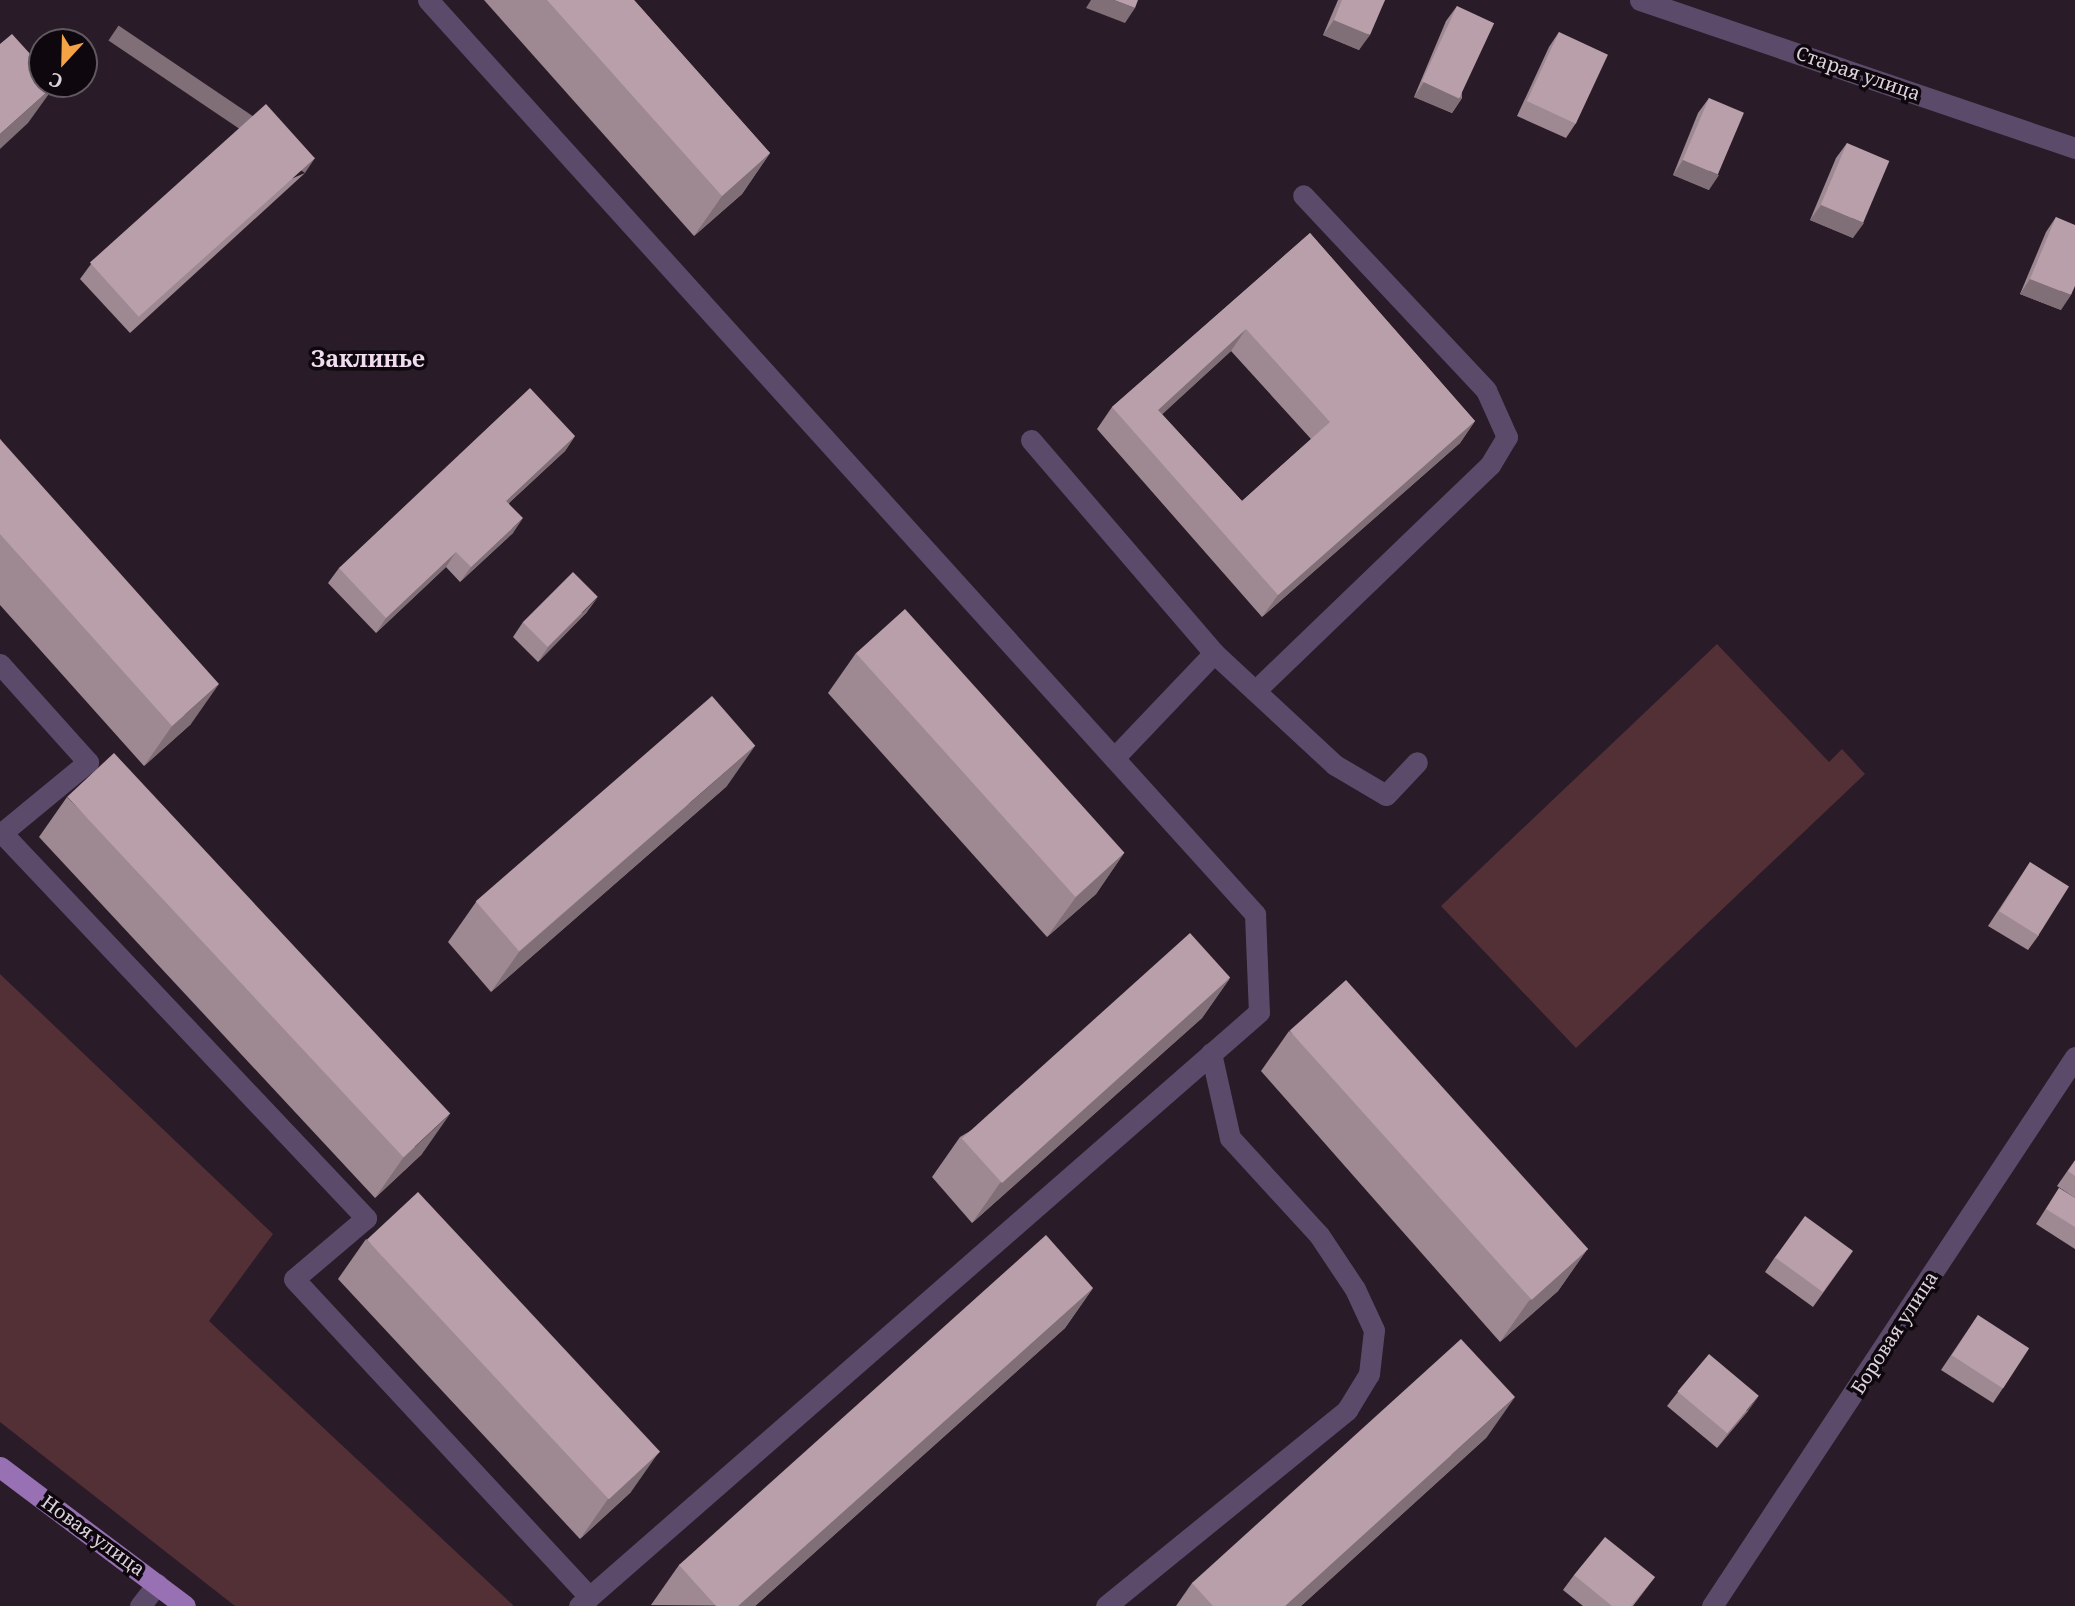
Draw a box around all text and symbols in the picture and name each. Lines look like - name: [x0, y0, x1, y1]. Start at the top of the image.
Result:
- north arrow: [28, 28, 98, 98]
- street label: Старая улица: [1793, 42, 1923, 106]
- text: С: [45, 66, 67, 95]
- district label: Заклинье: [311, 344, 425, 372]
- street label: Боровая улица: [1847, 1267, 1943, 1399]
- street label: Новая улица: [37, 1491, 149, 1581]

